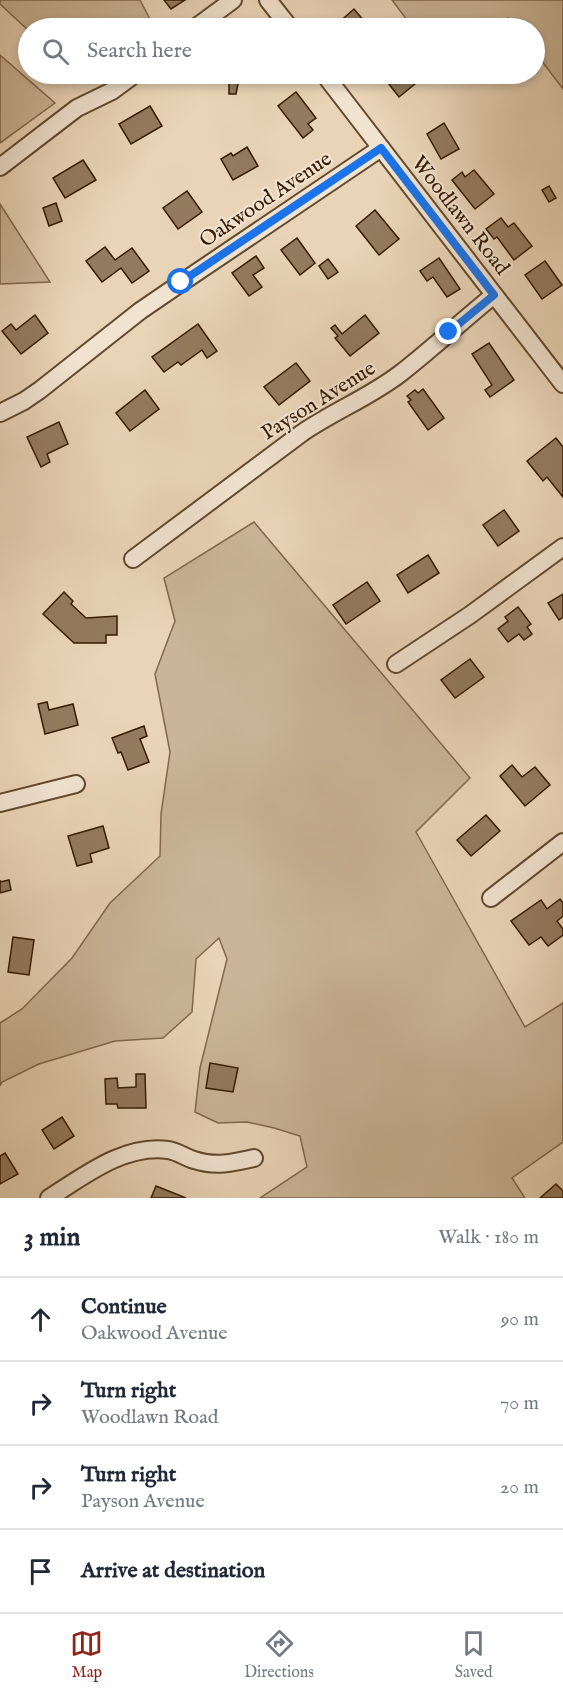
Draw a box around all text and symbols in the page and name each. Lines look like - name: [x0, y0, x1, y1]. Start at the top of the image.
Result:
- search box: [18, 18, 545, 84]
- icon: search: [39, 35, 72, 68]
- text: Search here: [87, 37, 192, 65]
- street label: Oakwood Avenue: [195, 146, 337, 254]
- street label: Woodlawn Road: [405, 151, 515, 282]
- route start: [167, 268, 193, 294]
- route end: [435, 318, 461, 344]
- street label: Payson Avenue: [257, 355, 381, 447]
- text: 3 min: [24, 1221, 80, 1254]
- text: Walk · 180 m: [438, 1225, 539, 1250]
- text: Continue: [81, 1293, 167, 1321]
- icon: ahead: [24, 1303, 57, 1336]
- text: 90 m: [501, 1307, 539, 1332]
- text: Oakwood Avenue: [81, 1321, 227, 1346]
- text: Turn right: [81, 1377, 176, 1405]
- icon: right: [24, 1387, 57, 1420]
- text: 70 m: [500, 1391, 539, 1416]
- text: Woodlawn Road: [81, 1405, 218, 1430]
- text: Turn right: [81, 1461, 176, 1489]
- icon: right: [24, 1471, 57, 1504]
- text: 20 m: [500, 1475, 539, 1500]
- text: Payson Avenue: [81, 1489, 205, 1514]
- icon: arrive: [24, 1555, 57, 1588]
- text: Arrive at destination: [81, 1557, 265, 1585]
- tab: Map: [70, 1627, 103, 1683]
- tab: Directions: [244, 1627, 314, 1683]
- tab: Saved: [455, 1627, 493, 1683]

